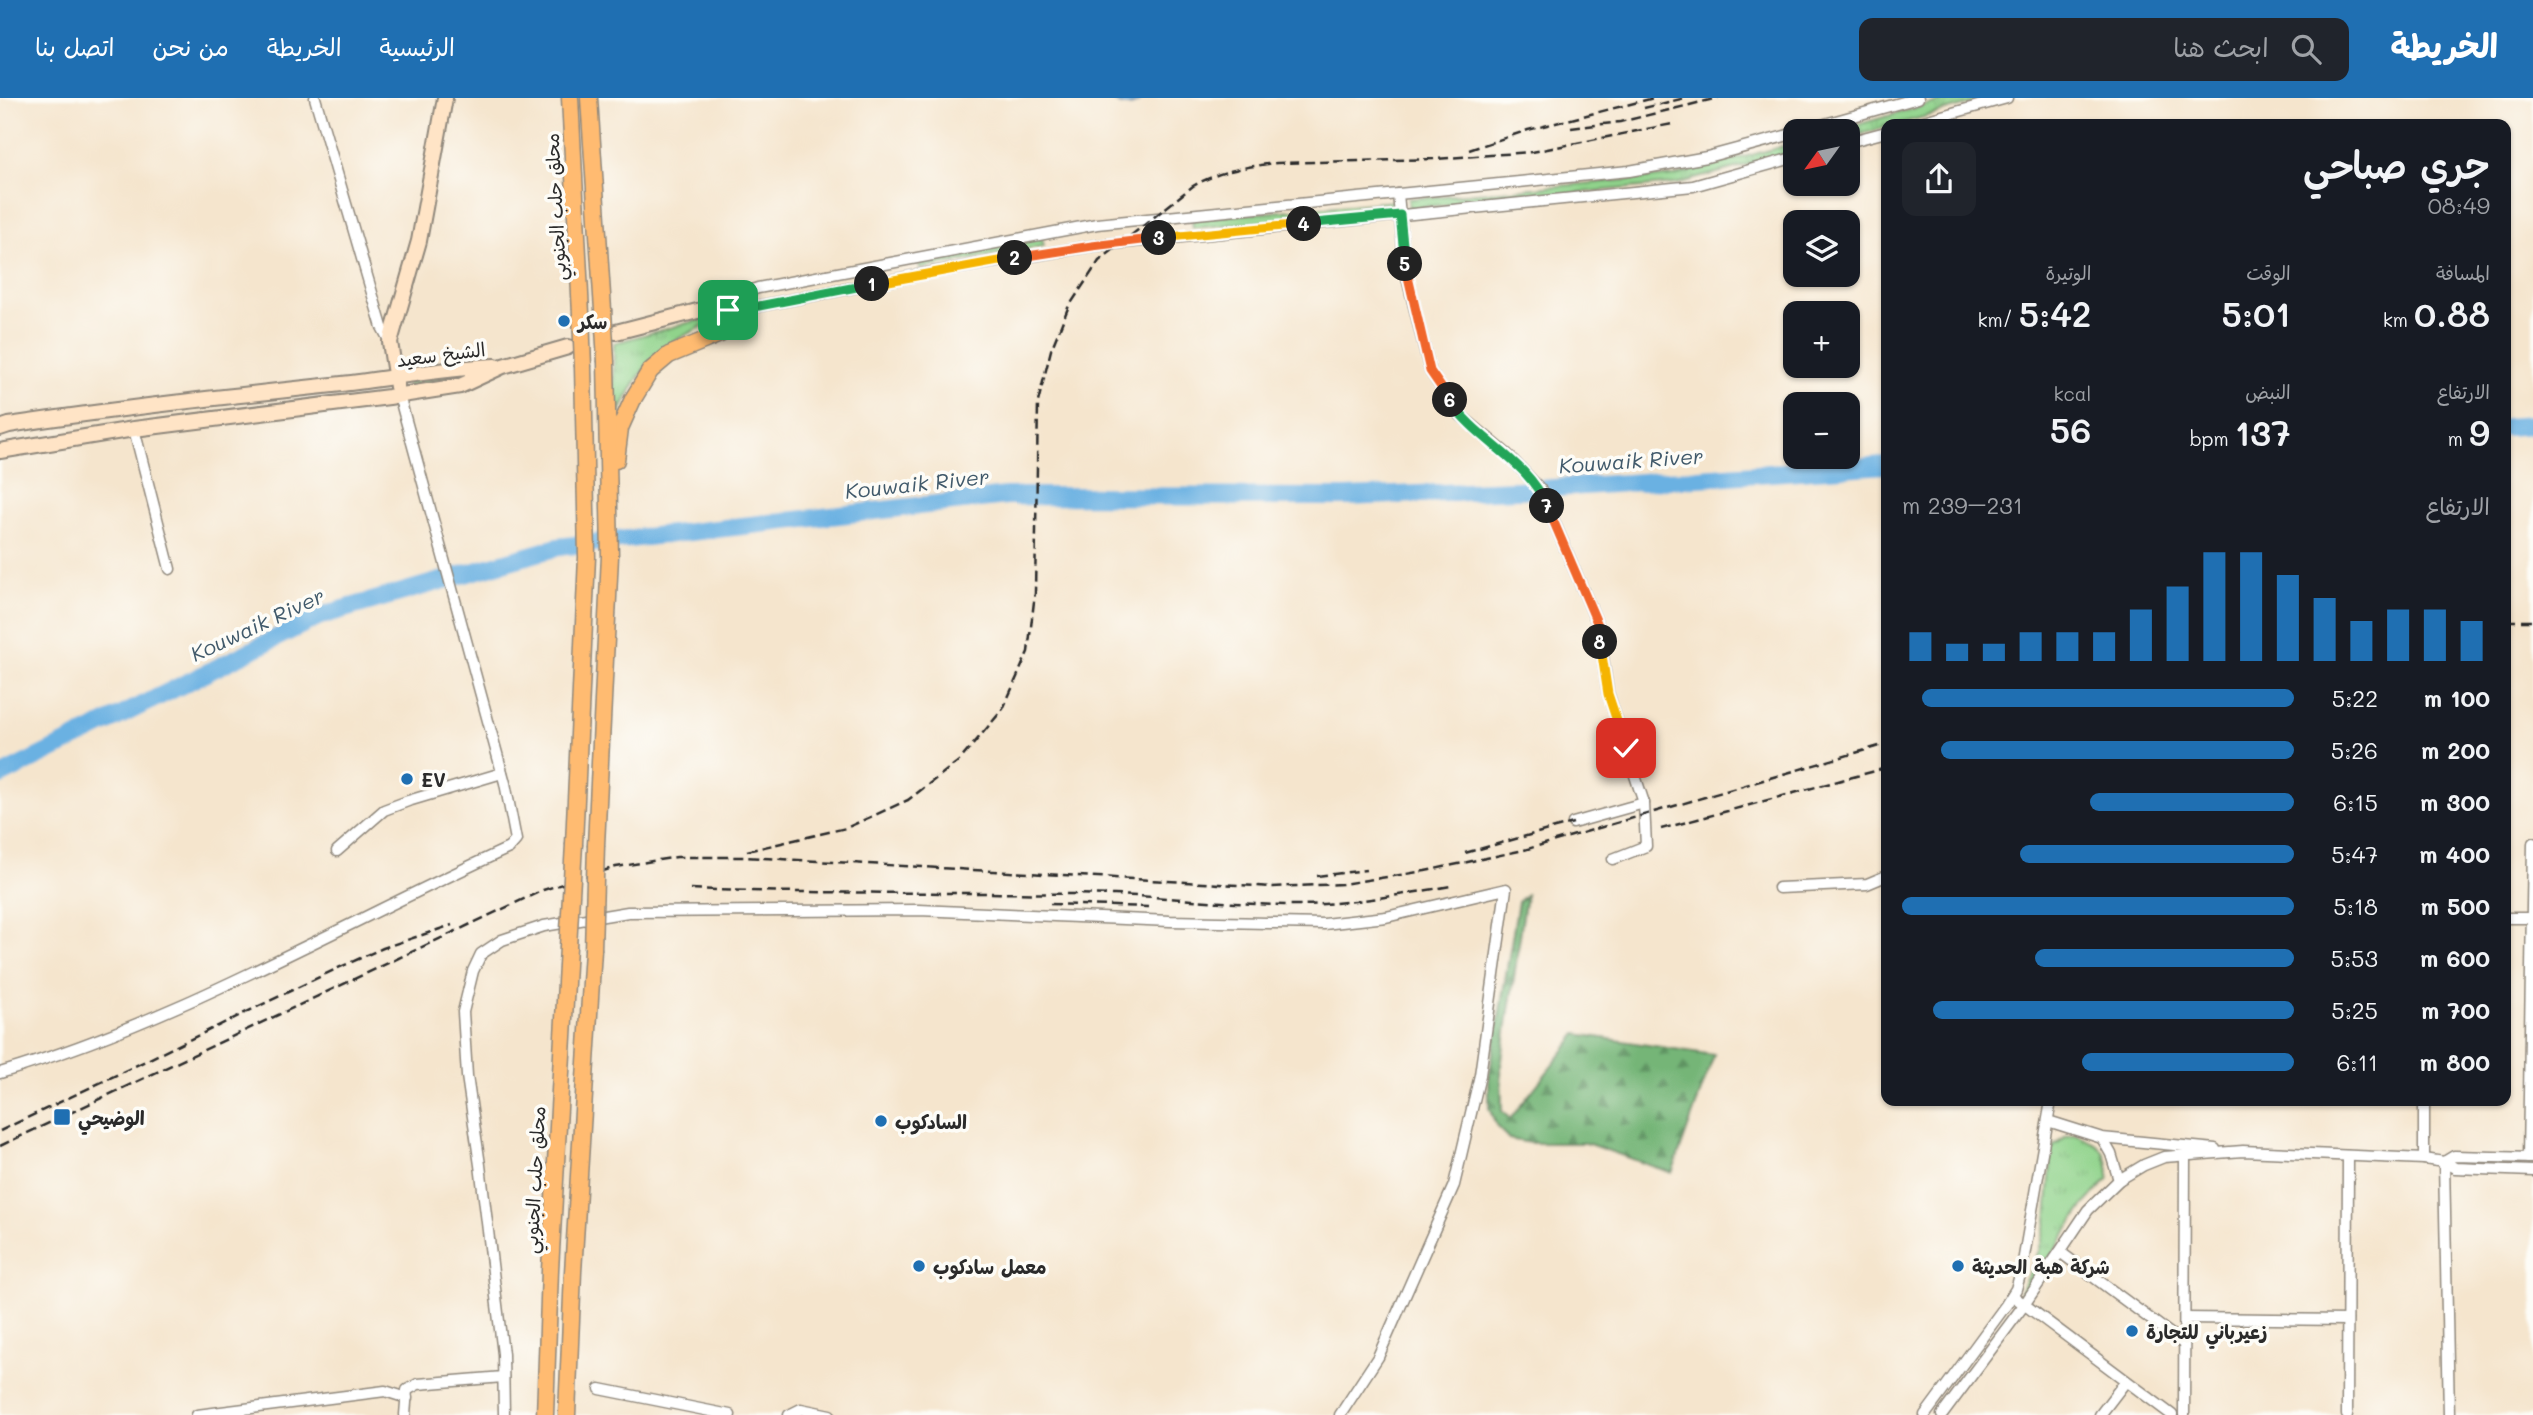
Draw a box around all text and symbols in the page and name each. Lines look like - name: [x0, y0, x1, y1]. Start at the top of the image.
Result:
- search box: [1859, 18, 2349, 81]
- text: الخريطة: [2391, 23, 2498, 66]
- text: ابحث هنا: [2173, 30, 2269, 64]
- icon: search: [2287, 30, 2325, 68]
- text: اتصل بنا: [35, 31, 114, 62]
- text: من نحن: [152, 31, 229, 62]
- text: الخريطة: [267, 31, 342, 62]
- text: الرئيسية: [380, 31, 455, 62]
- north arrow: [1783, 119, 1860, 196]
- map controls: [1783, 119, 1860, 469]
- street label: محلق حلب الجنوبي: [539, 132, 576, 282]
- text: جري صباحي: [2303, 139, 2490, 189]
- button: share: [1902, 142, 1976, 216]
- text: 08:49: [2428, 190, 2490, 220]
- pin: 4: [1286, 206, 1322, 242]
- button: layers: [1783, 210, 1860, 287]
- text: 4: [1297, 211, 1310, 236]
- pin: 3: [1142, 220, 1176, 256]
- text: 3: [1153, 225, 1164, 250]
- pin: 2: [998, 240, 1032, 276]
- text: 2: [1009, 245, 1020, 270]
- pin: 5: [1388, 246, 1422, 282]
- text: 5: [1399, 251, 1410, 276]
- text: الوتيرة: [2045, 260, 2091, 285]
- text: الوقت: [2246, 260, 2291, 285]
- text: المسافة: [2436, 260, 2490, 285]
- pin: 1: [854, 266, 890, 302]
- text: 1: [867, 271, 876, 296]
- pin: [698, 280, 758, 340]
- text: 5:42: [2019, 290, 2091, 336]
- text: 5:01: [2221, 290, 2291, 336]
- text: 0.88: [2414, 290, 2490, 336]
- icon: arrive: [709, 291, 747, 329]
- button: +: [1783, 301, 1860, 378]
- text: /km: [1977, 307, 2019, 332]
- text: km: [2383, 307, 2414, 332]
- place label: سكر: [576, 309, 607, 334]
- marker: سكر: [556, 313, 572, 329]
- street label: الشيخ سعيد: [395, 336, 487, 373]
- text: النبض: [2245, 379, 2291, 404]
- text: الارتفاع: [2437, 379, 2490, 404]
- text: kcal: [2053, 381, 2091, 406]
- pin: 6: [1432, 382, 1468, 418]
- text: 6: [1444, 387, 1455, 412]
- button: −: [1783, 392, 1860, 469]
- text: 56: [2050, 406, 2091, 452]
- text: 137: [2235, 409, 2291, 455]
- text: 9: [2469, 409, 2490, 455]
- text: bpm: [2190, 426, 2235, 451]
- text: m: [2448, 426, 2469, 451]
- water label: Kouwaik River: [1558, 441, 1704, 479]
- water label: Kouwaik River: [844, 462, 990, 504]
- pin: 7: [1530, 488, 1564, 524]
- text: 231–239 m: [1902, 490, 2023, 520]
- text: الارتفاع: [2426, 491, 2490, 521]
- text: 7: [1541, 493, 1552, 518]
- water label: Kouwaik River: [186, 581, 328, 667]
- pin: 8: [1582, 624, 1618, 660]
- text: 8: [1594, 629, 1605, 654]
- text: 5:22: [2332, 683, 2378, 713]
- text: 100 m: [2424, 683, 2490, 713]
- pin: [1596, 718, 1656, 778]
- icon: check: [1607, 729, 1645, 767]
- text: 5:26: [2331, 735, 2378, 765]
- text: 200 m: [2421, 735, 2490, 765]
- place label: EV: [421, 767, 446, 792]
- marker: EV: [399, 771, 415, 787]
- text: 6:15: [2333, 787, 2378, 817]
- text: 300 m: [2420, 787, 2490, 817]
- text: 5:47: [2331, 839, 2378, 869]
- text: 400 m: [2419, 839, 2490, 869]
- text: 5:18: [2333, 891, 2378, 921]
- text: 500 m: [2420, 891, 2490, 921]
- text: 5:53: [2331, 943, 2378, 973]
- text: 600 m: [2420, 943, 2490, 973]
- text: 5:25: [2331, 995, 2378, 1025]
- text: 700 m: [2421, 995, 2490, 1025]
- text: 6:11: [2336, 1047, 2378, 1077]
- text: 800 m: [2420, 1047, 2490, 1077]
- place label: الوضيحي: [78, 1105, 145, 1135]
- street label: محلق حلب الجنوبي: [518, 1105, 555, 1255]
- marker: الوضيحي: [52, 1107, 72, 1127]
- place label: السادكوب: [895, 1109, 967, 1135]
- marker: السادكوب: [873, 1113, 889, 1129]
- place label: معمل سادكوب: [933, 1254, 1047, 1280]
- place label: شركة هبة الحديثة: [1972, 1254, 2110, 1280]
- marker: معمل سادكوب: [911, 1258, 927, 1274]
- marker: شركة هبة الحديثة: [1950, 1258, 1966, 1274]
- place label: زعيرباني للتجارة: [2146, 1319, 2267, 1349]
- marker: زعيرباني للتجارة: [2124, 1323, 2140, 1339]

